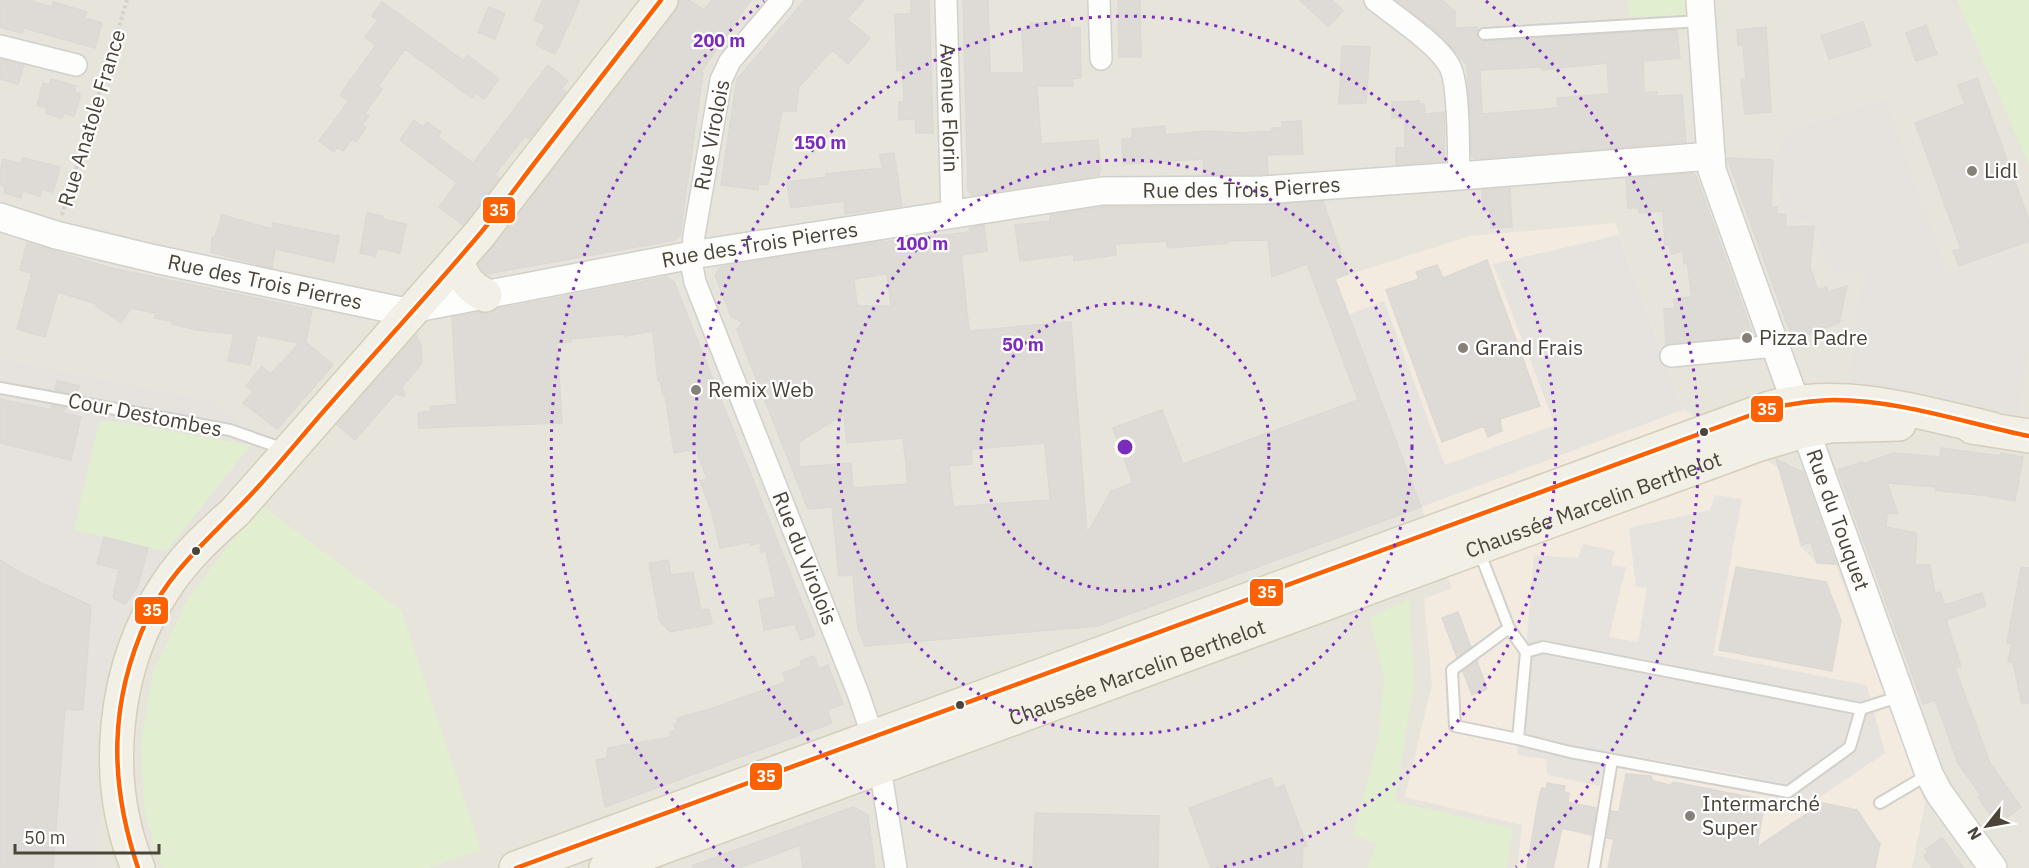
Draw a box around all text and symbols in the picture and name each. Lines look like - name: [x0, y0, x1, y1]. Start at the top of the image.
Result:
- street label: Rue Anatole France: [51, 26, 131, 210]
- text: 200 m: [693, 29, 745, 52]
- street label: Avenue Florin: [934, 43, 966, 173]
- street label: Rue Virolois: [687, 77, 735, 193]
- text: 150 m: [794, 131, 846, 154]
- place label: Lidl: [1984, 156, 2018, 184]
- marker: Lidl: [1965, 164, 1979, 178]
- street label: Rue des Trois Pierres: [1142, 169, 1341, 204]
- line badge: 35: [482, 196, 516, 224]
- text: 35: [489, 200, 509, 220]
- street label: Rue des Trois Pierres: [659, 214, 860, 274]
- text: 100 m: [896, 232, 948, 255]
- street label: Rue des Trois Pierres: [165, 247, 365, 315]
- place label: Pizza Padre: [1759, 323, 1868, 351]
- marker: Pizza Padre: [1740, 331, 1754, 345]
- text: 50 m: [1002, 333, 1044, 356]
- place label: Grand Frais: [1475, 333, 1583, 361]
- marker: Grand Frais: [1456, 341, 1470, 355]
- place label: Remix Web: [708, 375, 814, 403]
- marker: Remix Web: [689, 383, 703, 397]
- street label: Cour Destombes: [66, 385, 225, 443]
- line badge: 35: [1750, 395, 1784, 423]
- text: 35: [1757, 399, 1777, 419]
- unlabelled marker: [1698, 426, 1710, 438]
- centre of rings: [1115, 437, 1135, 457]
- street label: Chaussée Marcelin Berthelot: [1461, 444, 1725, 564]
- street label: Rue du Touquet: [1800, 445, 1877, 594]
- street label: Rue du Virolois: [766, 487, 845, 629]
- unlabelled marker: [190, 545, 202, 557]
- line badge: 35: [1249, 578, 1284, 607]
- text: 35: [1257, 582, 1277, 602]
- line badge: 35: [134, 596, 169, 625]
- text: 35: [142, 600, 162, 620]
- street label: Chaussée Marcelin Berthelot: [1005, 612, 1269, 732]
- unlabelled marker: [954, 699, 966, 711]
- line badge: 35: [749, 762, 783, 791]
- text: 35: [756, 766, 776, 786]
- place label: Intermarché Super: [1702, 789, 1820, 841]
- north arrow: [1957, 796, 2017, 856]
- marker: Intermarché Super: [1683, 809, 1697, 823]
- scale bar: [15, 817, 159, 855]
- text: N: [1963, 824, 1986, 844]
- text: 50 m: [24, 826, 66, 849]

